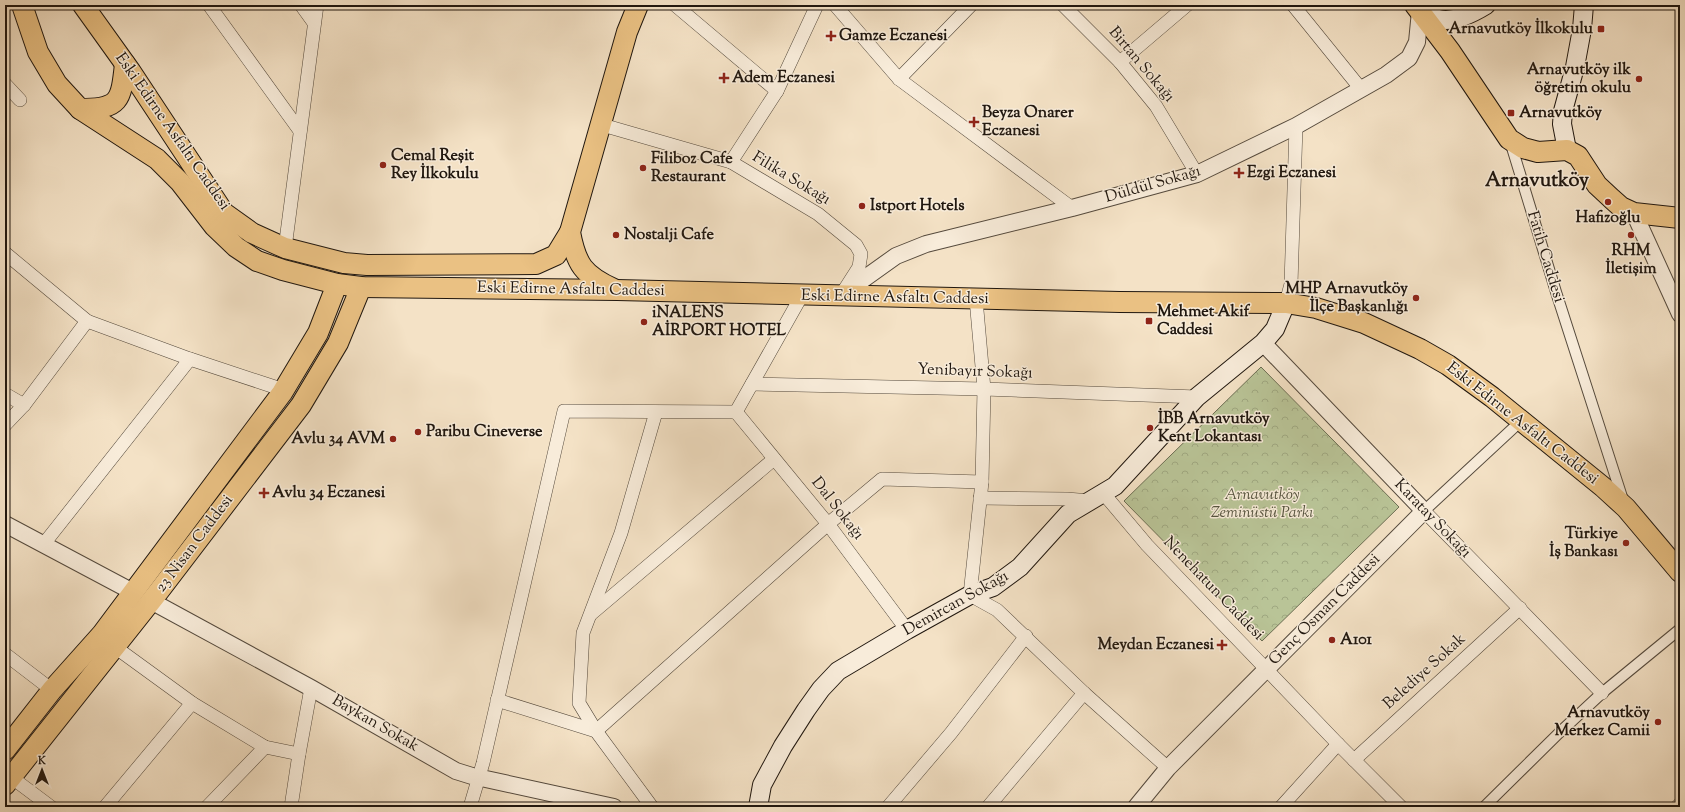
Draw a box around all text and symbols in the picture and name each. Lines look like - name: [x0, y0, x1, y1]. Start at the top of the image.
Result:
- place label: Arnavutköy İlkokulu: [1448, 17, 1594, 41]
- street label: Birtan Sokağı: [1102, 22, 1180, 108]
- marker: Arnavutköy İlkokulu: [1596, 24, 1606, 34]
- place label: Gamze Eczanesi: [839, 25, 948, 48]
- marker: Gamze Eczanesi: [826, 31, 836, 41]
- street label: Eski Edirne Asfaltı Caddesi: [109, 49, 236, 216]
- place label: Arnavutköy ilk öğretim okulu: [1527, 59, 1632, 100]
- place label: Adem Eczanesi: [732, 67, 836, 90]
- marker: Adem Eczanesi: [719, 73, 729, 83]
- marker: Arnavutköy ilk öğretim okulu: [1634, 74, 1644, 84]
- place label: Beyza Onarer Eczanesi: [982, 102, 1075, 143]
- place label: Arnavutköy: [1519, 102, 1602, 125]
- marker: Arnavutköy: [1506, 108, 1516, 118]
- marker: Beyza Onarer Eczanesi: [969, 117, 979, 127]
- place label: Cemal Reşit Rey İlkokulu: [391, 145, 480, 186]
- street label: Filika Sokağı: [747, 146, 835, 212]
- place label: Filiboz Cafe Restaurant: [651, 148, 733, 189]
- marker: Cemal Reşit Rey İlkokulu: [378, 160, 388, 170]
- street label: Düldül Sokağı: [1102, 160, 1204, 210]
- place label: Ezgi Eczanesi: [1247, 162, 1337, 185]
- marker: Filiboz Cafe Restaurant: [638, 163, 648, 173]
- district label: Arnavutköy: [1485, 167, 1589, 196]
- marker: Ezgi Eczanesi: [1234, 168, 1244, 178]
- place label: Istport Hotels: [870, 195, 964, 218]
- marker: Hafizoğlu: [1603, 197, 1613, 207]
- marker: Istport Hotels: [857, 201, 867, 211]
- place label: Hafizoğlu: [1576, 207, 1641, 230]
- street label: Fatih Caddesi: [1520, 208, 1570, 306]
- place label: Nostalji Cafe: [624, 224, 714, 247]
- marker: Nostalji Cafe: [611, 230, 621, 240]
- marker: RHM İletişim: [1626, 230, 1636, 240]
- place label: RHM İletişim: [1605, 240, 1657, 281]
- street label: Eski Edirne Asfaltı Caddesi: [477, 277, 666, 303]
- place label: MHP Arnavutköy İlçe Başkanlığı: [1285, 278, 1408, 319]
- street label: Eski Edirne Asfaltı Caddesi: [801, 285, 990, 311]
- marker: MHP Arnavutköy İlçe Başkanlığı: [1411, 293, 1421, 303]
- place label: Mehmet Akif Caddesi: [1157, 301, 1251, 342]
- place label: iNALENS AİRPORT HOTEL: [652, 302, 786, 343]
- marker: Mehmet Akif Caddesi: [1144, 316, 1154, 326]
- marker: iNALENS AİRPORT HOTEL: [639, 317, 649, 327]
- street label: Eski Edirne Asfaltı Caddesi: [1441, 357, 1603, 491]
- street label: Yenibayır Sokağı: [917, 358, 1033, 386]
- place label: İBB Arnavutköy Kent Lokantası: [1158, 407, 1270, 449]
- place label: Paribu Cineverse: [426, 421, 543, 444]
- marker: İBB Arnavutköy Kent Lokantası: [1145, 423, 1155, 433]
- marker: Paribu Cineverse: [413, 427, 423, 437]
- place label: Avlu 34 AVM: [291, 428, 385, 451]
- marker: Avlu 34 AVM: [388, 434, 398, 444]
- street label: Dal Sokağı: [805, 473, 869, 546]
- street label: Karatay Sokağı: [1388, 474, 1476, 564]
- place label: Avlu 34 Eczanesi: [272, 482, 386, 505]
- park label: Arnavutköy Zeminüstü Parkı: [1211, 484, 1313, 525]
- marker: Avlu 34 Eczanesi: [259, 488, 269, 498]
- street label: 23 Nisan Caddesi: [151, 490, 240, 598]
- place label: Türkiye İş Bankası: [1549, 523, 1619, 564]
- street label: Nenehatun Caddesi: [1157, 532, 1269, 646]
- marker: Türkiye İş Bankası: [1621, 538, 1631, 548]
- street label: Genç Osman Caddesi: [1264, 549, 1386, 671]
- street label: Demircan Sokağı: [899, 565, 1013, 643]
- street label: Belediye Sokak: [1379, 628, 1472, 715]
- place label: A101: [1340, 629, 1373, 652]
- place label: Meydan Eczanesi: [1097, 634, 1214, 657]
- marker: A101: [1327, 635, 1337, 645]
- marker: Meydan Eczanesi: [1217, 640, 1227, 650]
- street label: Baykan Sokak: [327, 690, 423, 758]
- place label: Arnavutköy Merkez Camii: [1554, 702, 1650, 743]
- marker: Arnavutköy Merkez Camii: [1653, 717, 1663, 727]
- north arrow: [22, 750, 62, 790]
- text: K: [37, 753, 46, 769]

